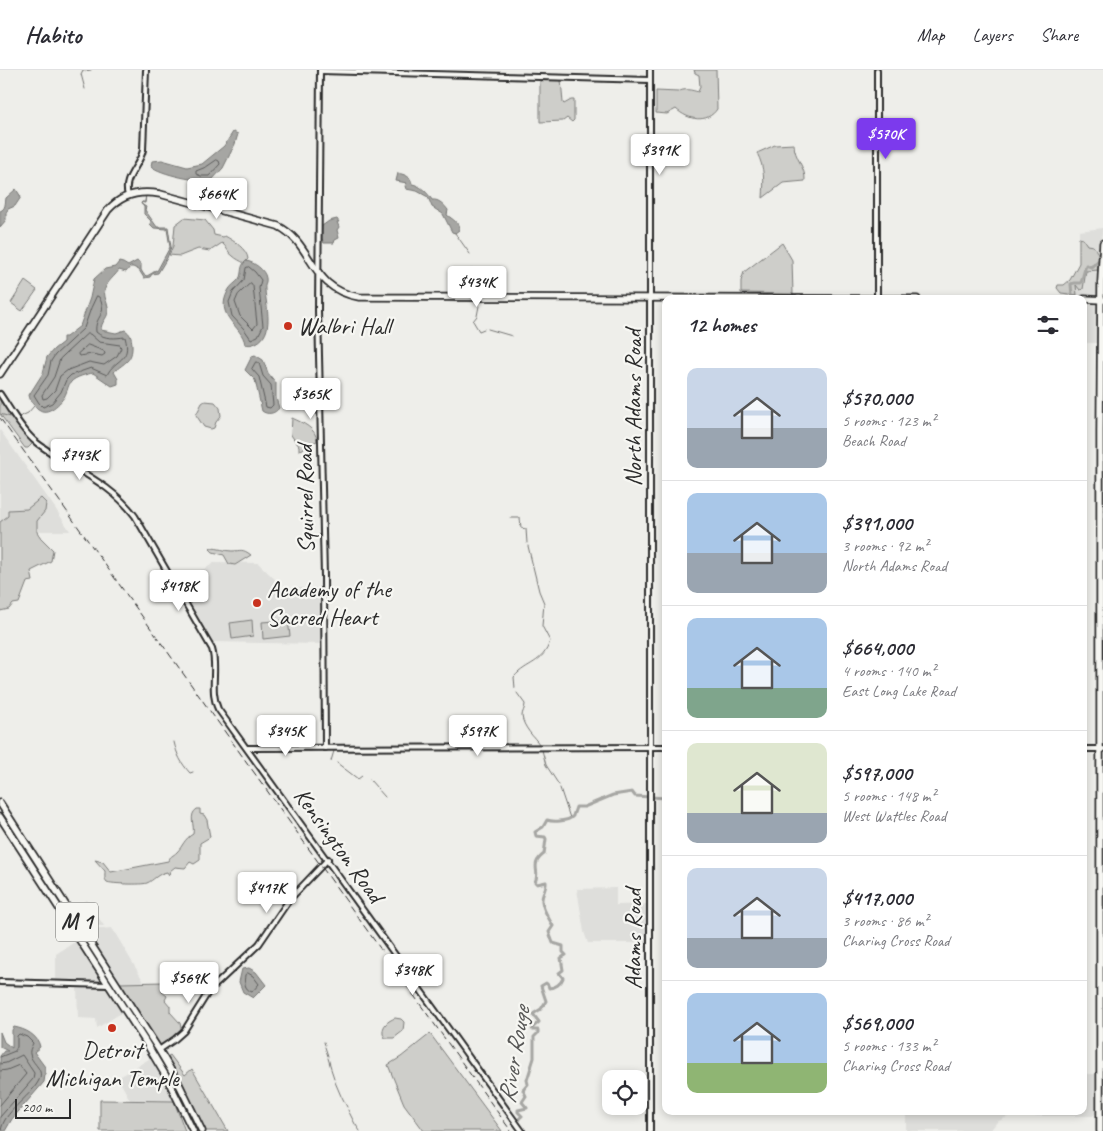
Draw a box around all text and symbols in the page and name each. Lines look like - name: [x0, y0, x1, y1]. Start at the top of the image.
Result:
- text: Habito: [25, 20, 81, 50]
- text: Map: [917, 24, 945, 46]
- text: Layers: [973, 24, 1012, 46]
- text: Share: [1040, 24, 1078, 46]
- pin: $570K: [851, 118, 921, 160]
- text: $570K: [868, 124, 904, 144]
- pin: $391K: [625, 134, 695, 176]
- text: $391K: [642, 140, 678, 160]
- pin: $664K: [182, 178, 252, 220]
- text: $664K: [198, 184, 236, 204]
- pin: $434K: [442, 266, 512, 308]
- text: $434K: [459, 272, 495, 292]
- place label: Walbri Hall: [298, 311, 395, 341]
- icon: filters: [1034, 311, 1062, 339]
- text: 12 homes: [687, 312, 756, 338]
- marker: Walbri Hall: [282, 320, 294, 332]
- street label: North Adams Road: [618, 326, 648, 487]
- pin: $365K: [276, 378, 346, 420]
- text: $365K: [292, 384, 330, 404]
- text: $570,000: [842, 385, 912, 411]
- icon: home: [727, 388, 787, 448]
- text: 5 rooms · 123 m²: [842, 411, 936, 431]
- text: Beach Road: [842, 431, 906, 451]
- pin: $743K: [45, 438, 115, 481]
- street label: Squirrel Road: [289, 441, 321, 553]
- text: $743K: [62, 445, 98, 465]
- text: $391,000: [842, 510, 912, 536]
- icon: home: [727, 513, 787, 573]
- text: 3 rooms · 92 m²: [842, 536, 928, 556]
- text: North Adams Road: [842, 556, 947, 576]
- pin: $418K: [144, 570, 214, 612]
- place label: Academy of the Sacred Heart: [267, 574, 393, 632]
- text: $418K: [161, 576, 197, 596]
- marker: Academy of the Sacred Heart: [251, 597, 263, 609]
- text: $664,000: [842, 635, 913, 661]
- icon: home: [727, 638, 787, 698]
- text: 4 rooms · 140 m²: [842, 661, 936, 681]
- text: East Long Lake Road: [842, 681, 956, 701]
- pin: $345K: [251, 714, 321, 757]
- pin: $597K: [443, 714, 513, 757]
- text: $345K: [268, 721, 304, 741]
- text: $597K: [460, 721, 496, 741]
- text: $597,000: [842, 760, 912, 786]
- icon: home: [727, 763, 787, 823]
- street label: Kensington Road: [287, 782, 393, 911]
- text: 5 rooms · 148 m²: [842, 786, 936, 806]
- text: West Wattles Road: [842, 806, 946, 826]
- pin: $417K: [232, 872, 302, 914]
- text: $417K: [249, 878, 285, 898]
- street label: Adams Road: [618, 885, 648, 990]
- text: $417,000: [842, 885, 912, 911]
- icon: home: [727, 888, 787, 948]
- road number: M 1: [56, 902, 98, 942]
- text: 3 rooms · 86 m²: [842, 911, 928, 931]
- text: Charing Cross Road: [842, 931, 950, 951]
- pin: $348K: [378, 954, 448, 996]
- text: $348K: [395, 960, 431, 980]
- pin: $569K: [154, 962, 224, 1004]
- text: $569K: [171, 968, 207, 988]
- water label: River Rouge: [491, 1001, 538, 1106]
- text: $569,000: [842, 1010, 912, 1036]
- icon: home: [727, 1013, 787, 1073]
- marker: Detroit Michigan Temple: [106, 1022, 118, 1034]
- place label: Detroit Michigan Temple: [45, 1035, 181, 1093]
- text: 5 rooms · 133 m²: [842, 1036, 936, 1056]
- text: Charing Cross Road: [842, 1056, 950, 1076]
- map controls: [602, 1070, 647, 1115]
- button: locate: [602, 1070, 647, 1115]
- scale bar: [15, 1096, 71, 1119]
- text: 200 m: [22, 1099, 52, 1116]

